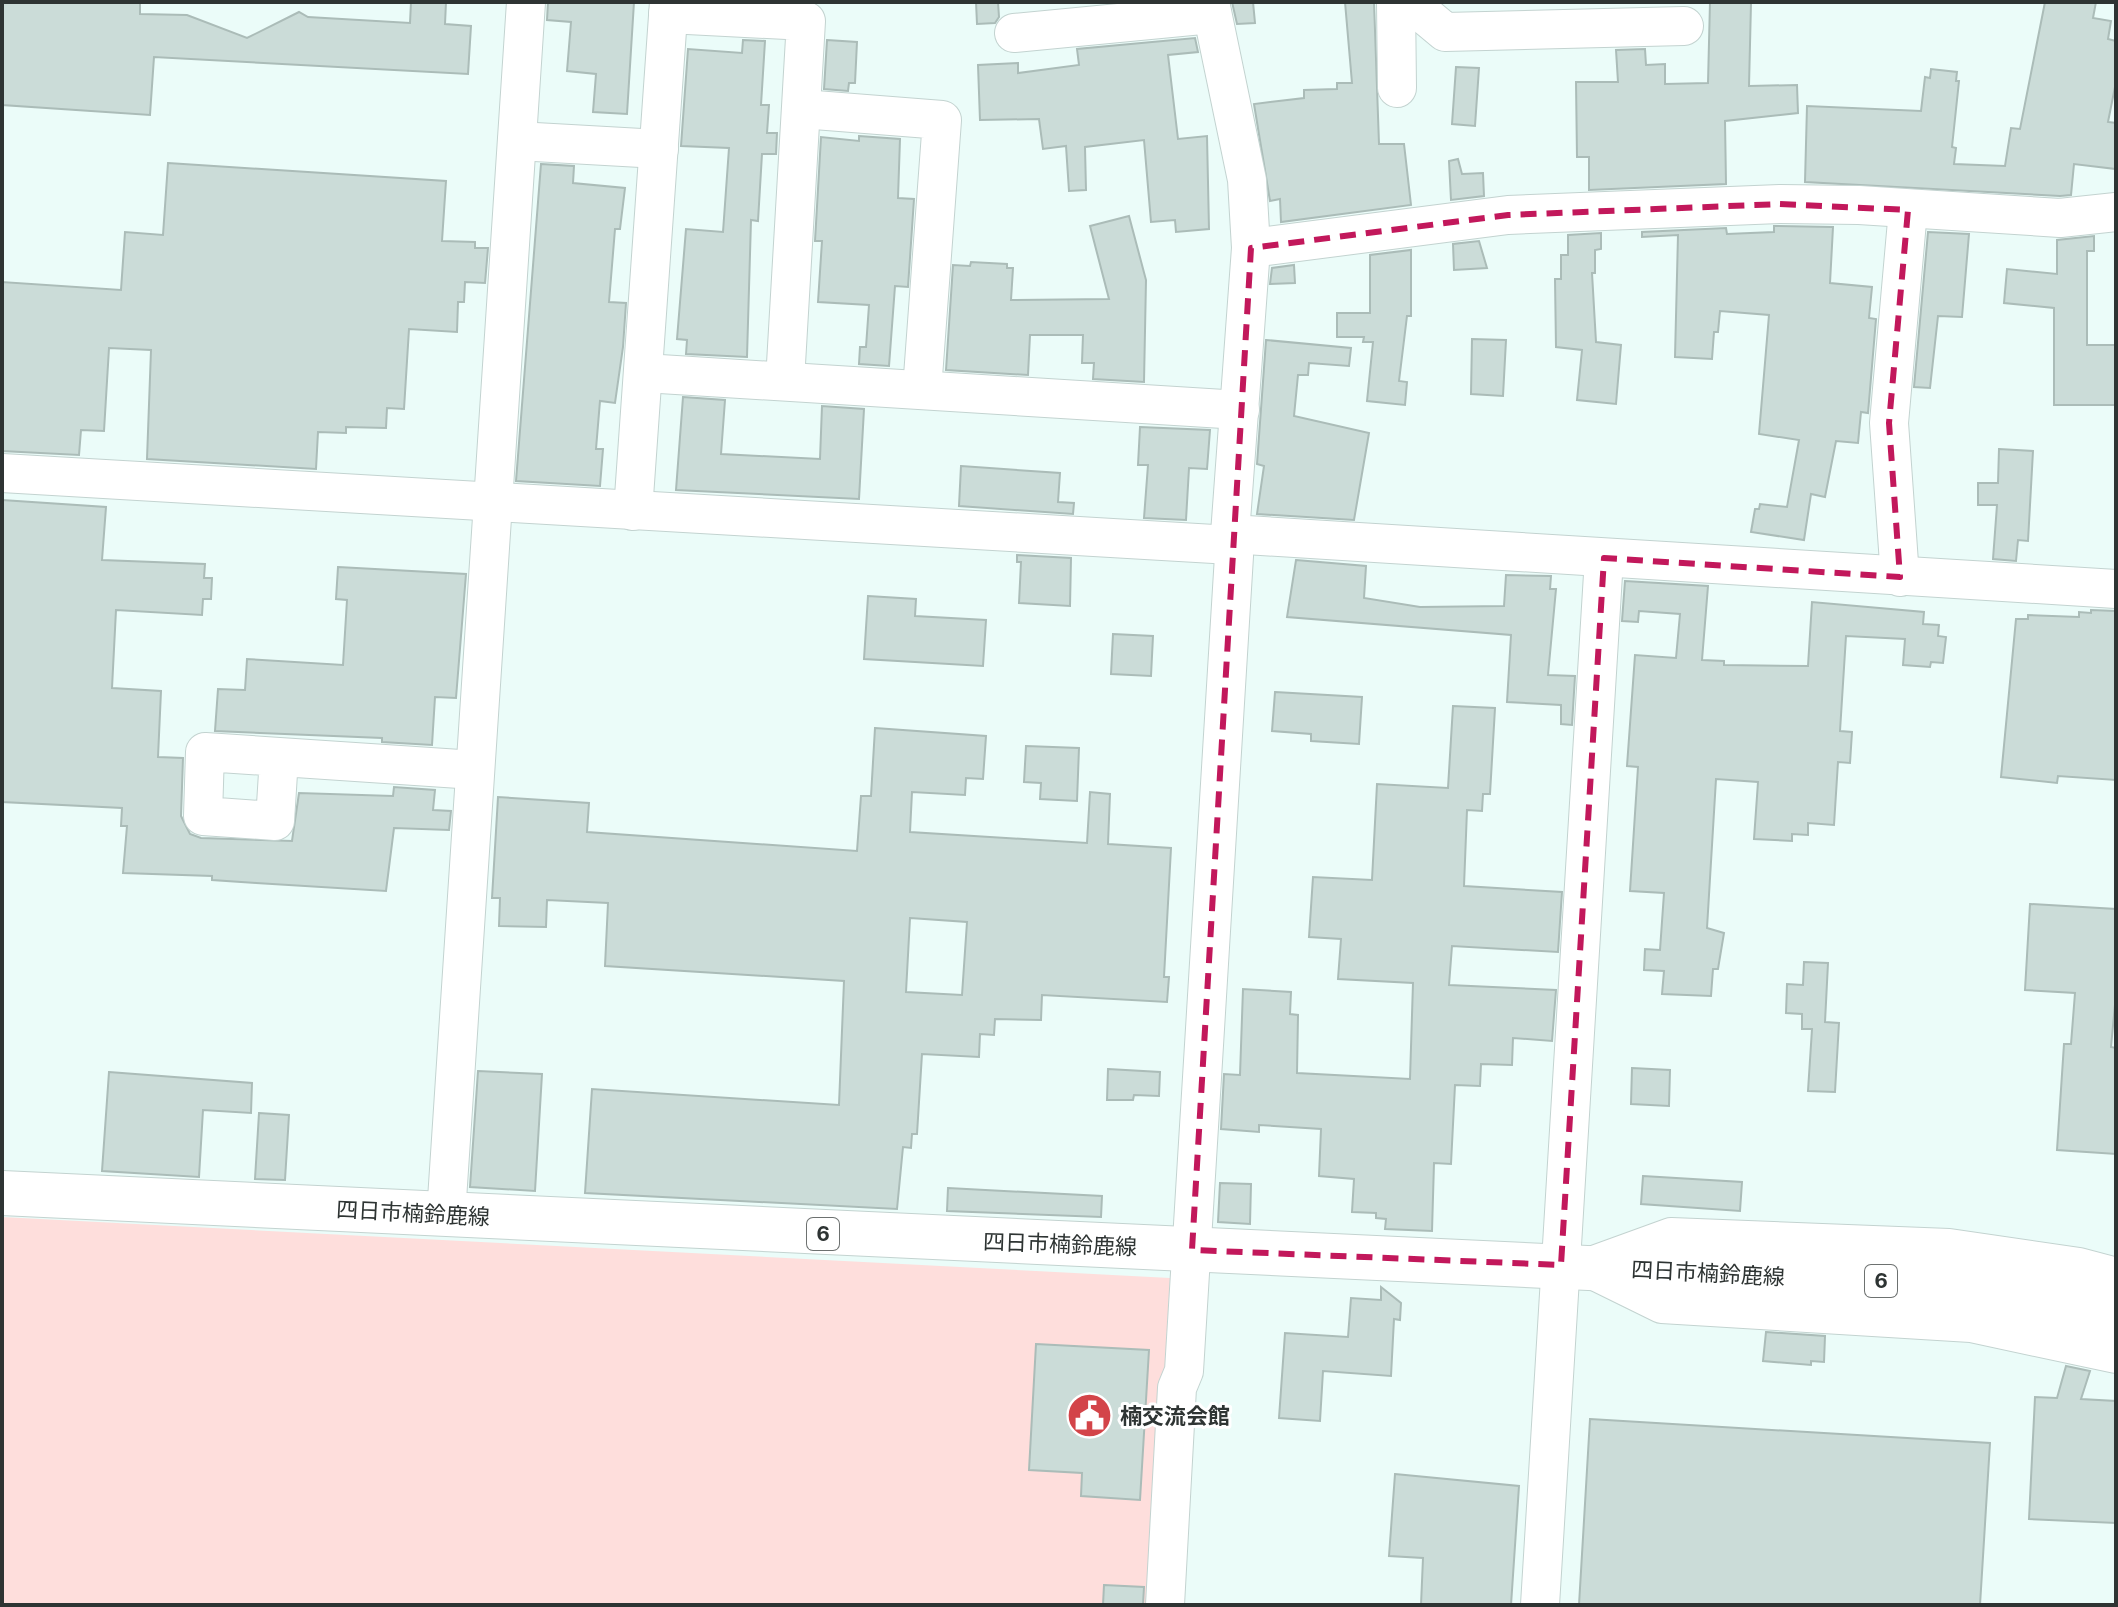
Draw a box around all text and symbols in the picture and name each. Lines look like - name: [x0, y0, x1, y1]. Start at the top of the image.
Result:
- street label: 四日市楠鈴鹿線: [335, 1196, 491, 1230]
- road number: 6: [807, 1218, 839, 1250]
- street label: 四日市楠鈴鹿線: [983, 1228, 1137, 1260]
- street label: 四日市楠鈴鹿線: [1630, 1256, 1786, 1290]
- road number: 6: [1865, 1265, 1897, 1297]
- public building icon: 楠交流会館: [1065, 1392, 1113, 1440]
- place label: 楠交流会館: [1120, 1403, 1230, 1429]

